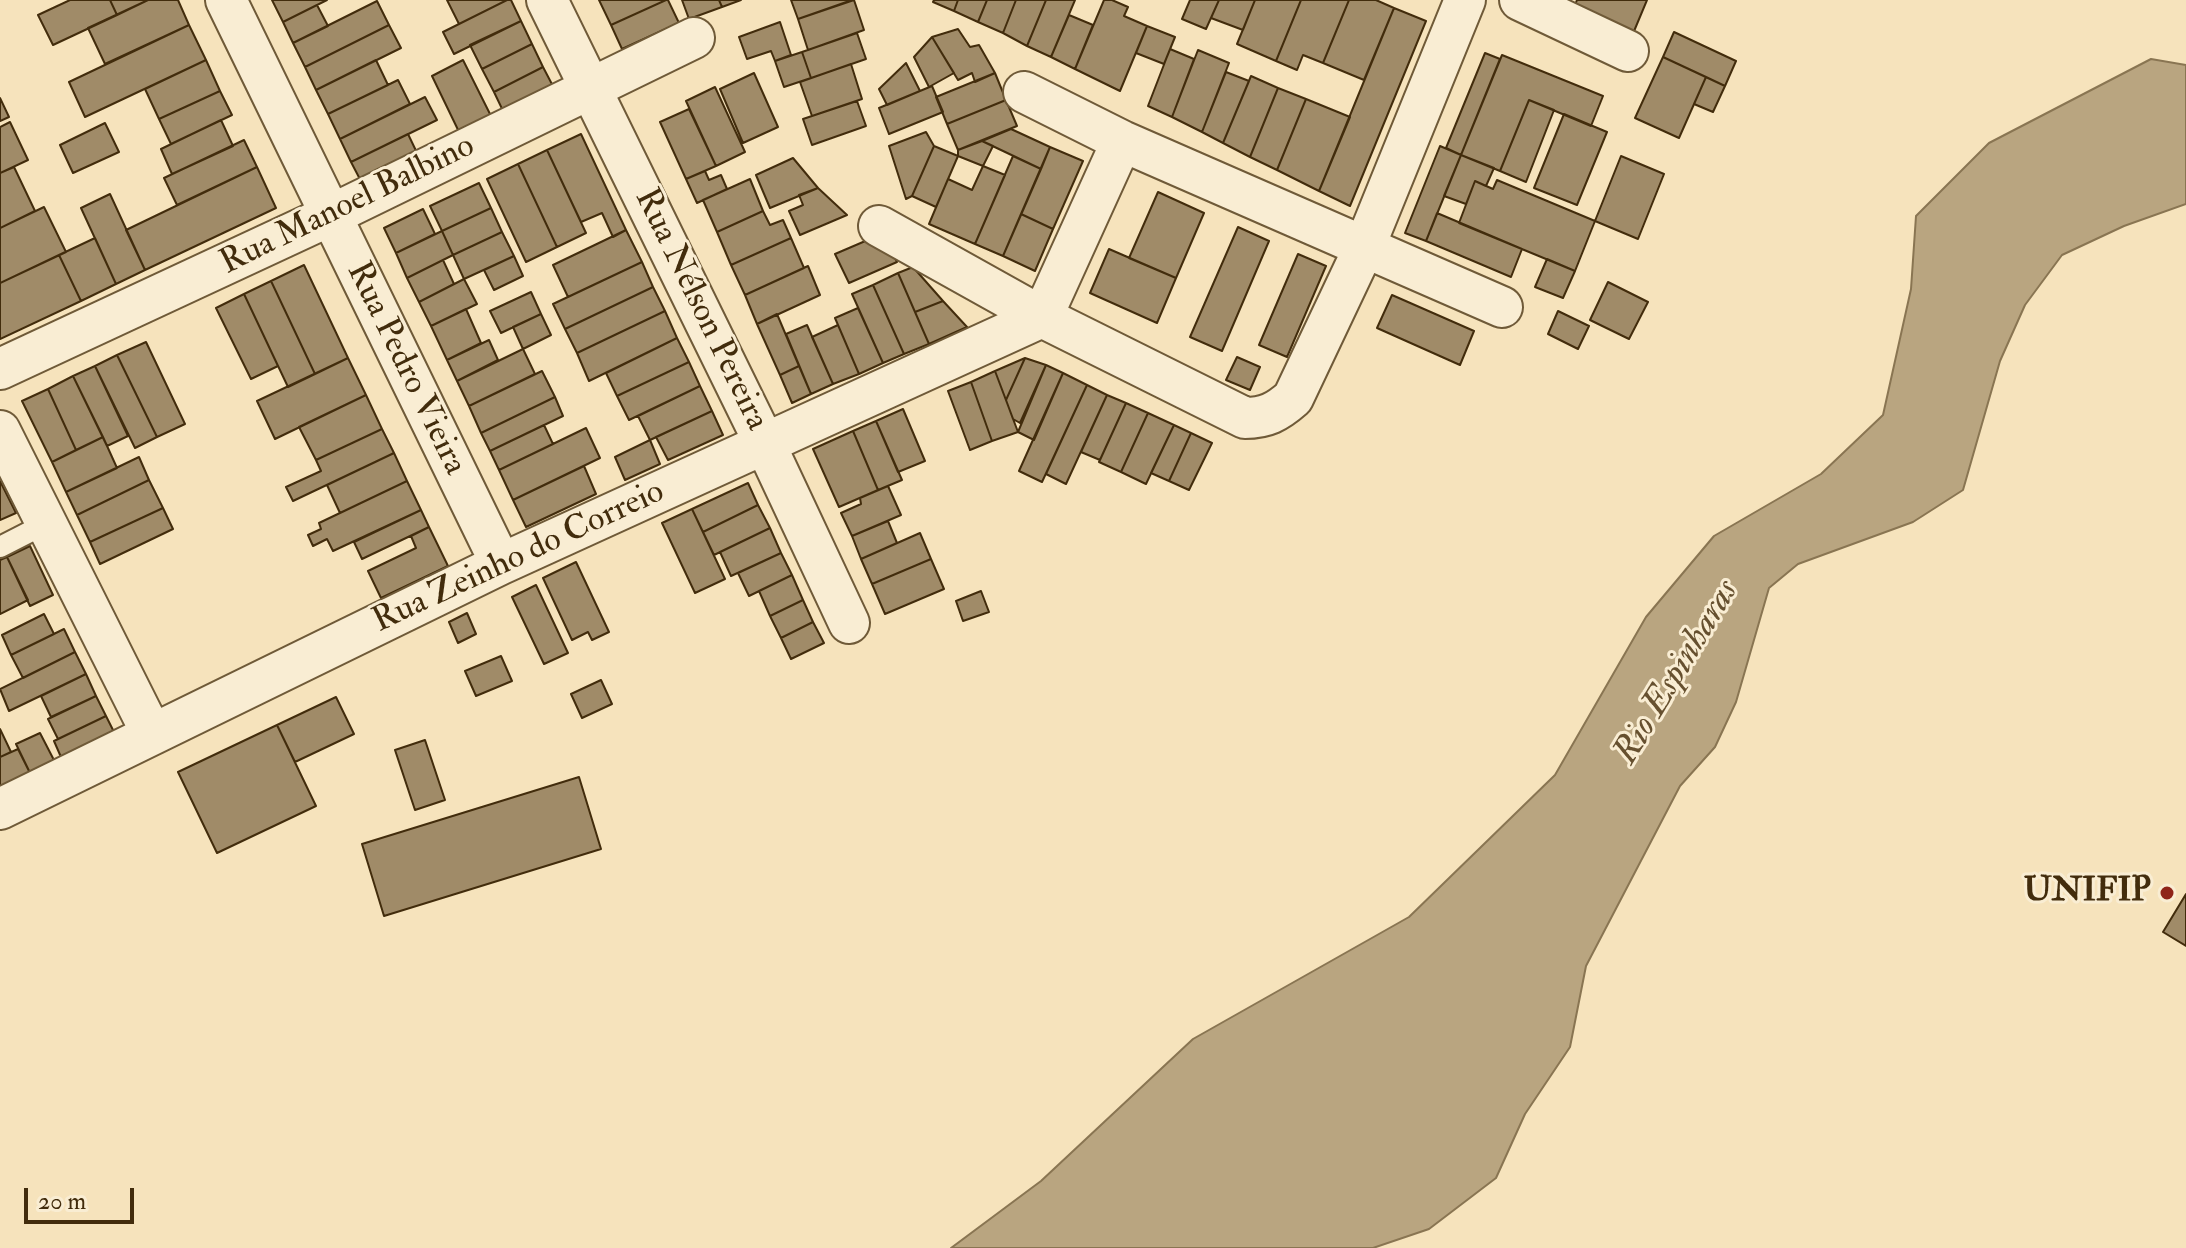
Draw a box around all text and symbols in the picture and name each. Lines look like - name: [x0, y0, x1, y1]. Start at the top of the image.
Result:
- street label: Rua Manoel Balbino: [214, 127, 482, 285]
- street label: Rua Nélson Pereira: [624, 183, 776, 437]
- street label: Rua Pedro Vieira: [336, 256, 474, 482]
- street label: Rua Zeinho do Correio: [367, 473, 671, 643]
- water label: Rio Espinharas: [1606, 573, 1750, 773]
- place label: UNIFIP: [2023, 873, 2151, 913]
- marker: UNIFIP: [2158, 884, 2176, 902]
- scale bar: [28, 1172, 138, 1222]
- text: 20 m: [38, 1186, 86, 1217]

